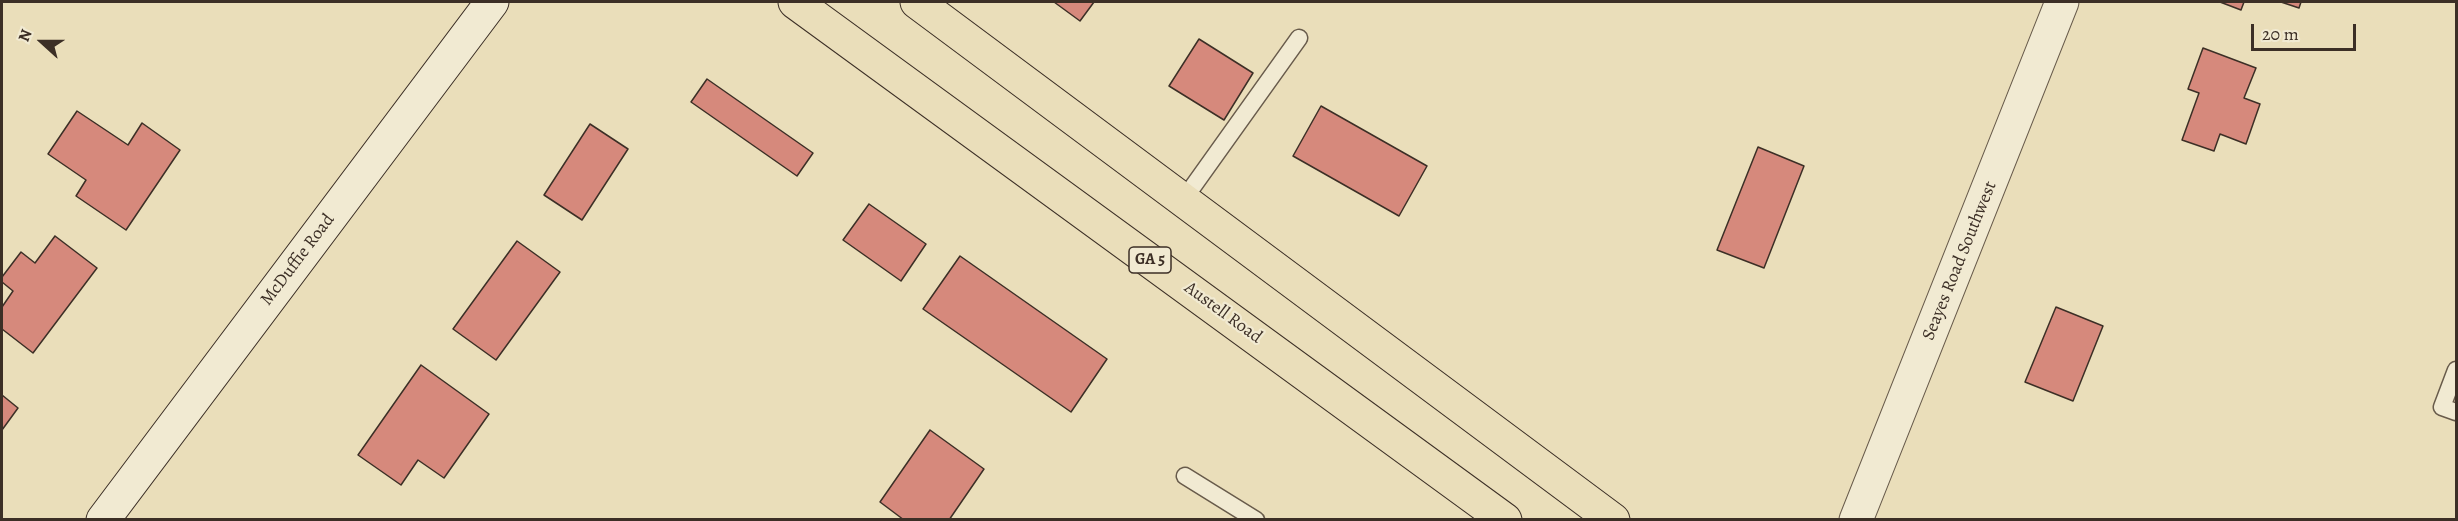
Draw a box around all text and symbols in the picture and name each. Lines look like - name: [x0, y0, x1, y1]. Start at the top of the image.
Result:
- north arrow: [12, 12, 72, 72]
- scale bar: [2254, 12, 2359, 50]
- text: 20 m: [2262, 22, 2299, 46]
- text: N: [13, 26, 38, 45]
- street label: Seayes Road Southwest: [1918, 178, 2002, 344]
- street label: McDuffie Road: [256, 210, 340, 310]
- road number: GA 5: [1129, 247, 1171, 273]
- street label: Austell Road: [1180, 278, 1266, 348]

